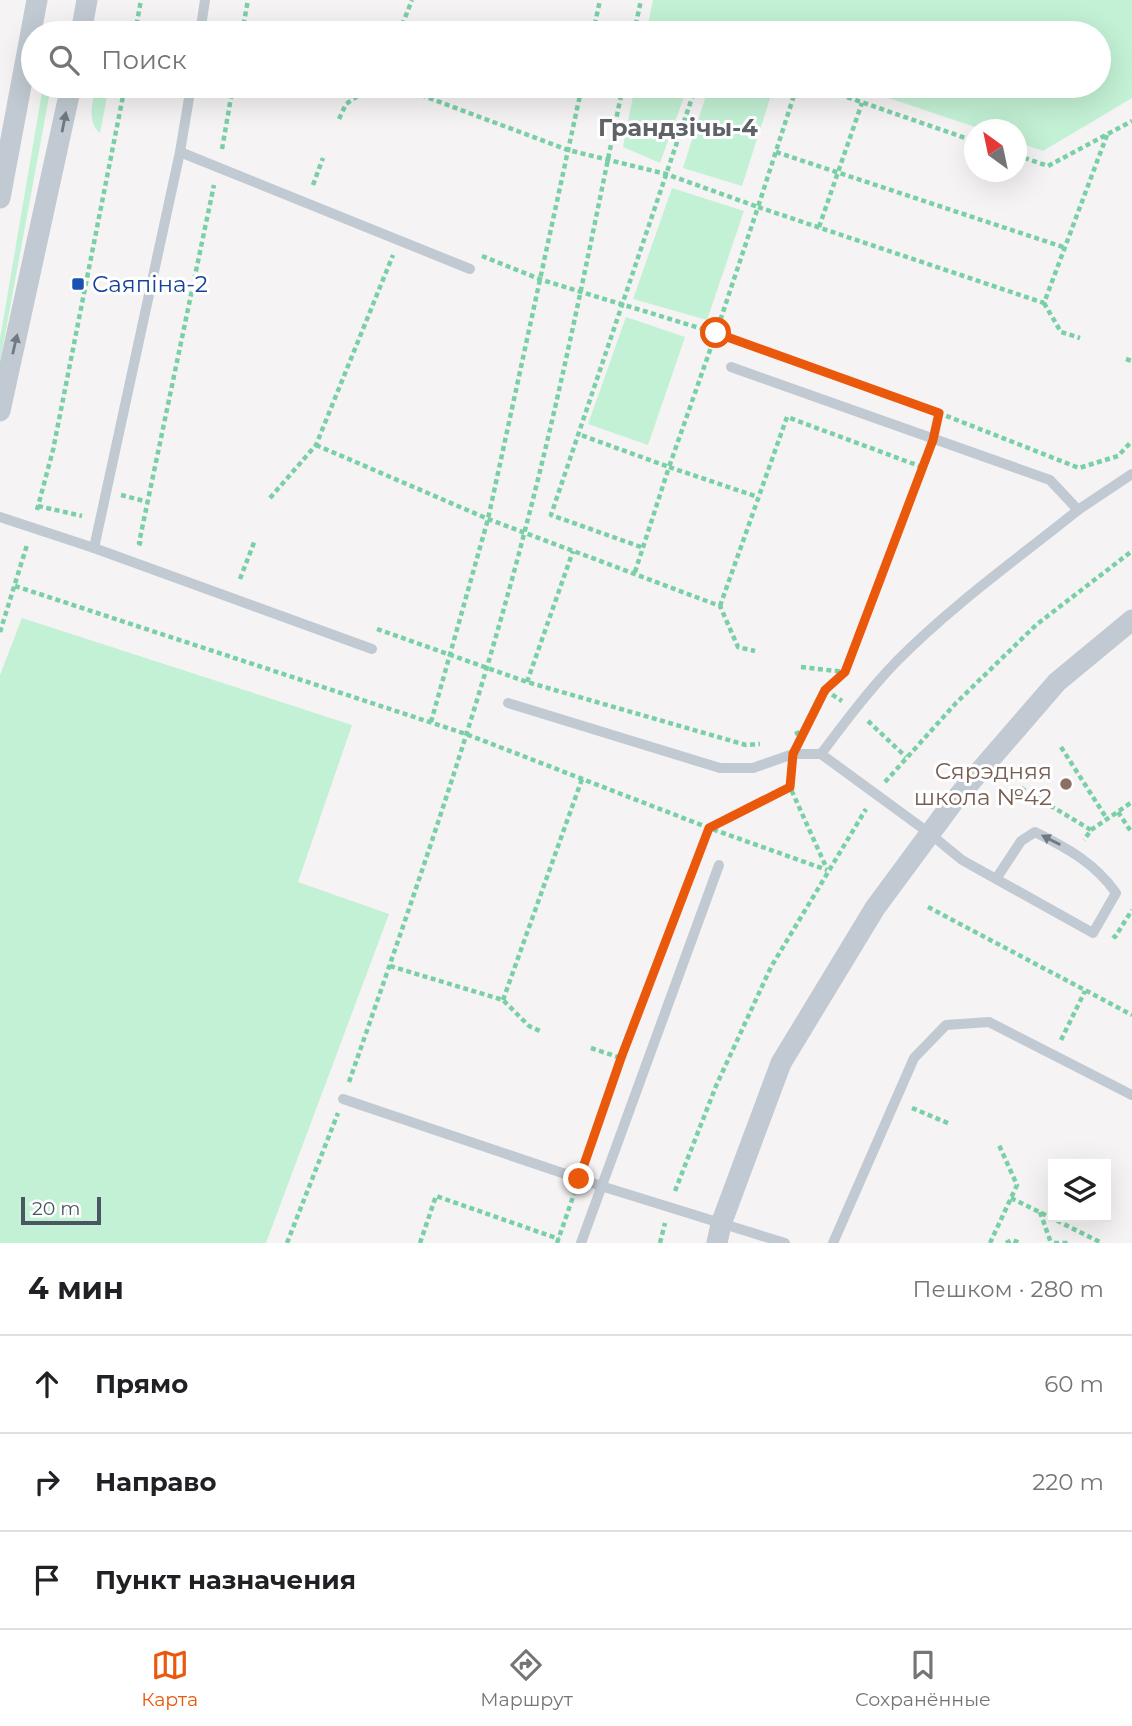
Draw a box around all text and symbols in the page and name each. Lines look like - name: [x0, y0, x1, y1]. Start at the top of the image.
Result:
- search box: [21, 21, 1111, 98]
- icon: search: [45, 41, 83, 79]
- text: Поиск: [101, 44, 187, 76]
- one-way arrow: [59, 111, 70, 133]
- district label: Грандзічы-4: [598, 113, 758, 142]
- north arrow: [964, 119, 1027, 182]
- place label: Саяпіна-2: [92, 270, 208, 298]
- marker: Саяпіна-2: [70, 276, 86, 292]
- route start: [700, 317, 731, 348]
- one-way arrow: [10, 333, 21, 355]
- place label: Сярэдняя школа №42: [914, 757, 1052, 811]
- marker: Сярэдняя школа №42: [1058, 776, 1074, 792]
- one-way arrow: [1041, 834, 1061, 846]
- map controls: [1048, 1159, 1111, 1222]
- button: layers: [1048, 1159, 1111, 1222]
- route end: [563, 1163, 594, 1194]
- scale bar: [21, 1194, 102, 1226]
- text: 20 m: [32, 1197, 80, 1220]
- text: 4 мин: [28, 1270, 124, 1307]
- text: Пешком · 280 m: [912, 1275, 1104, 1303]
- icon: ahead: [28, 1365, 66, 1403]
- text: Прямо: [95, 1368, 188, 1400]
- text: 60 m: [1044, 1370, 1104, 1398]
- icon: right: [28, 1463, 66, 1501]
- text: Направо: [95, 1466, 216, 1498]
- text: 220 m: [1032, 1468, 1104, 1496]
- icon: arrive: [28, 1561, 66, 1599]
- text: Пункт назначения: [95, 1564, 356, 1596]
- tab: Карта: [141, 1646, 198, 1711]
- tab: Маршрут: [480, 1646, 573, 1711]
- tab: Сохранённые: [855, 1646, 991, 1711]

